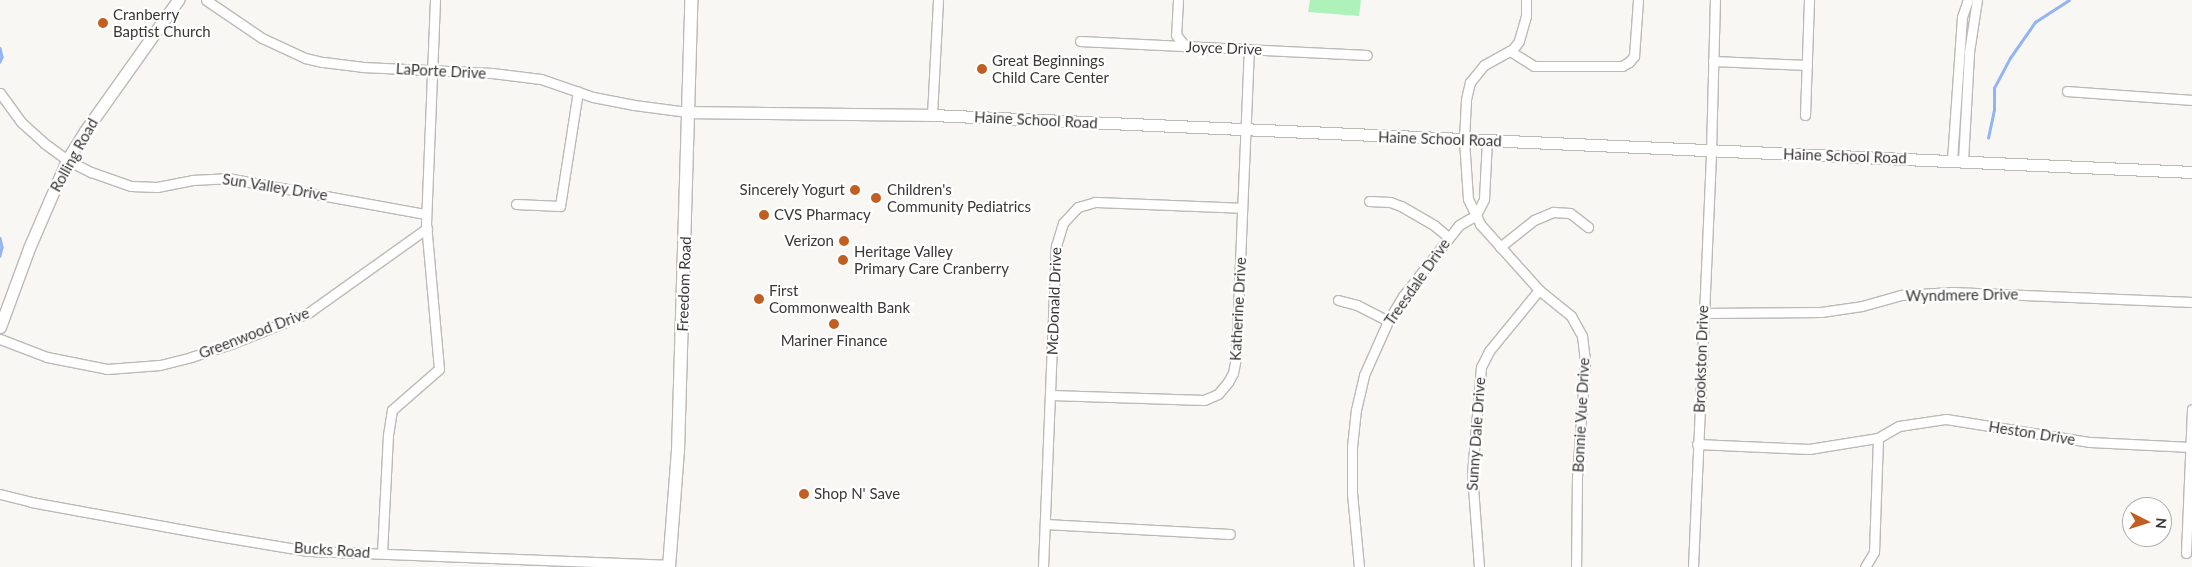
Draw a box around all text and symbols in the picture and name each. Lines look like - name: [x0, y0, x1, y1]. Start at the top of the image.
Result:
- place label: Cranberry Baptist Church: [113, 5, 211, 40]
- marker: Cranberry Baptist Church: [97, 17, 109, 29]
- street label: Joyce Drive: [1186, 38, 1262, 58]
- place label: Great Beginnings Child Care Center: [992, 51, 1109, 86]
- street label: LaPorte Drive: [395, 60, 487, 82]
- marker: Great Beginnings Child Care Center: [976, 63, 988, 75]
- street label: Haine School Road: [974, 108, 1098, 132]
- street label: Rolling Road: [46, 115, 102, 195]
- street label: Haine School Road: [1378, 128, 1502, 150]
- street label: Haine School Road: [1783, 145, 1907, 167]
- street label: Sun Valley Drive: [221, 170, 329, 204]
- place label: Children's Community Pediatrics: [887, 180, 1031, 215]
- place label: Sincerely Yogurt: [739, 181, 845, 199]
- marker: Sincerely Yogurt: [849, 184, 861, 196]
- marker: Children's Community Pediatrics: [869, 191, 883, 205]
- place label: CVS Pharmacy: [774, 206, 871, 224]
- marker: CVS Pharmacy: [758, 209, 770, 221]
- place label: Verizon: [784, 232, 834, 250]
- marker: Verizon: [838, 235, 850, 247]
- street label: Treesdale Drive: [1380, 235, 1454, 329]
- street label: Freedom Road: [673, 236, 695, 332]
- place label: Heritage Valley Primary Care Cranberry: [854, 242, 1009, 277]
- street label: McDonald Drive: [1043, 247, 1065, 355]
- marker: Heritage Valley Primary Care Cranberry: [836, 253, 850, 267]
- street label: Katherine Drive: [1226, 257, 1250, 361]
- place label: First Commonwealth Bank: [769, 281, 910, 316]
- street label: Wyndmere Drive: [1905, 285, 2019, 305]
- marker: First Commonwealth Bank: [753, 293, 765, 305]
- street label: Greenwood Drive: [196, 304, 312, 362]
- street label: Brookston Drive: [1690, 305, 1712, 413]
- marker: Mariner Finance: [828, 318, 840, 330]
- place label: Mariner Finance: [780, 332, 888, 350]
- street label: Bonnie Vue Drive: [1569, 357, 1593, 473]
- street label: Sunny Dale Drive: [1463, 376, 1489, 492]
- street label: Heston Drive: [1987, 417, 2077, 449]
- place label: Shop N' Save: [814, 485, 900, 503]
- marker: Shop N' Save: [798, 488, 810, 500]
- north arrow: [2122, 497, 2172, 547]
- text: N: [2153, 517, 2170, 529]
- street label: Bucks Road: [293, 538, 371, 562]

